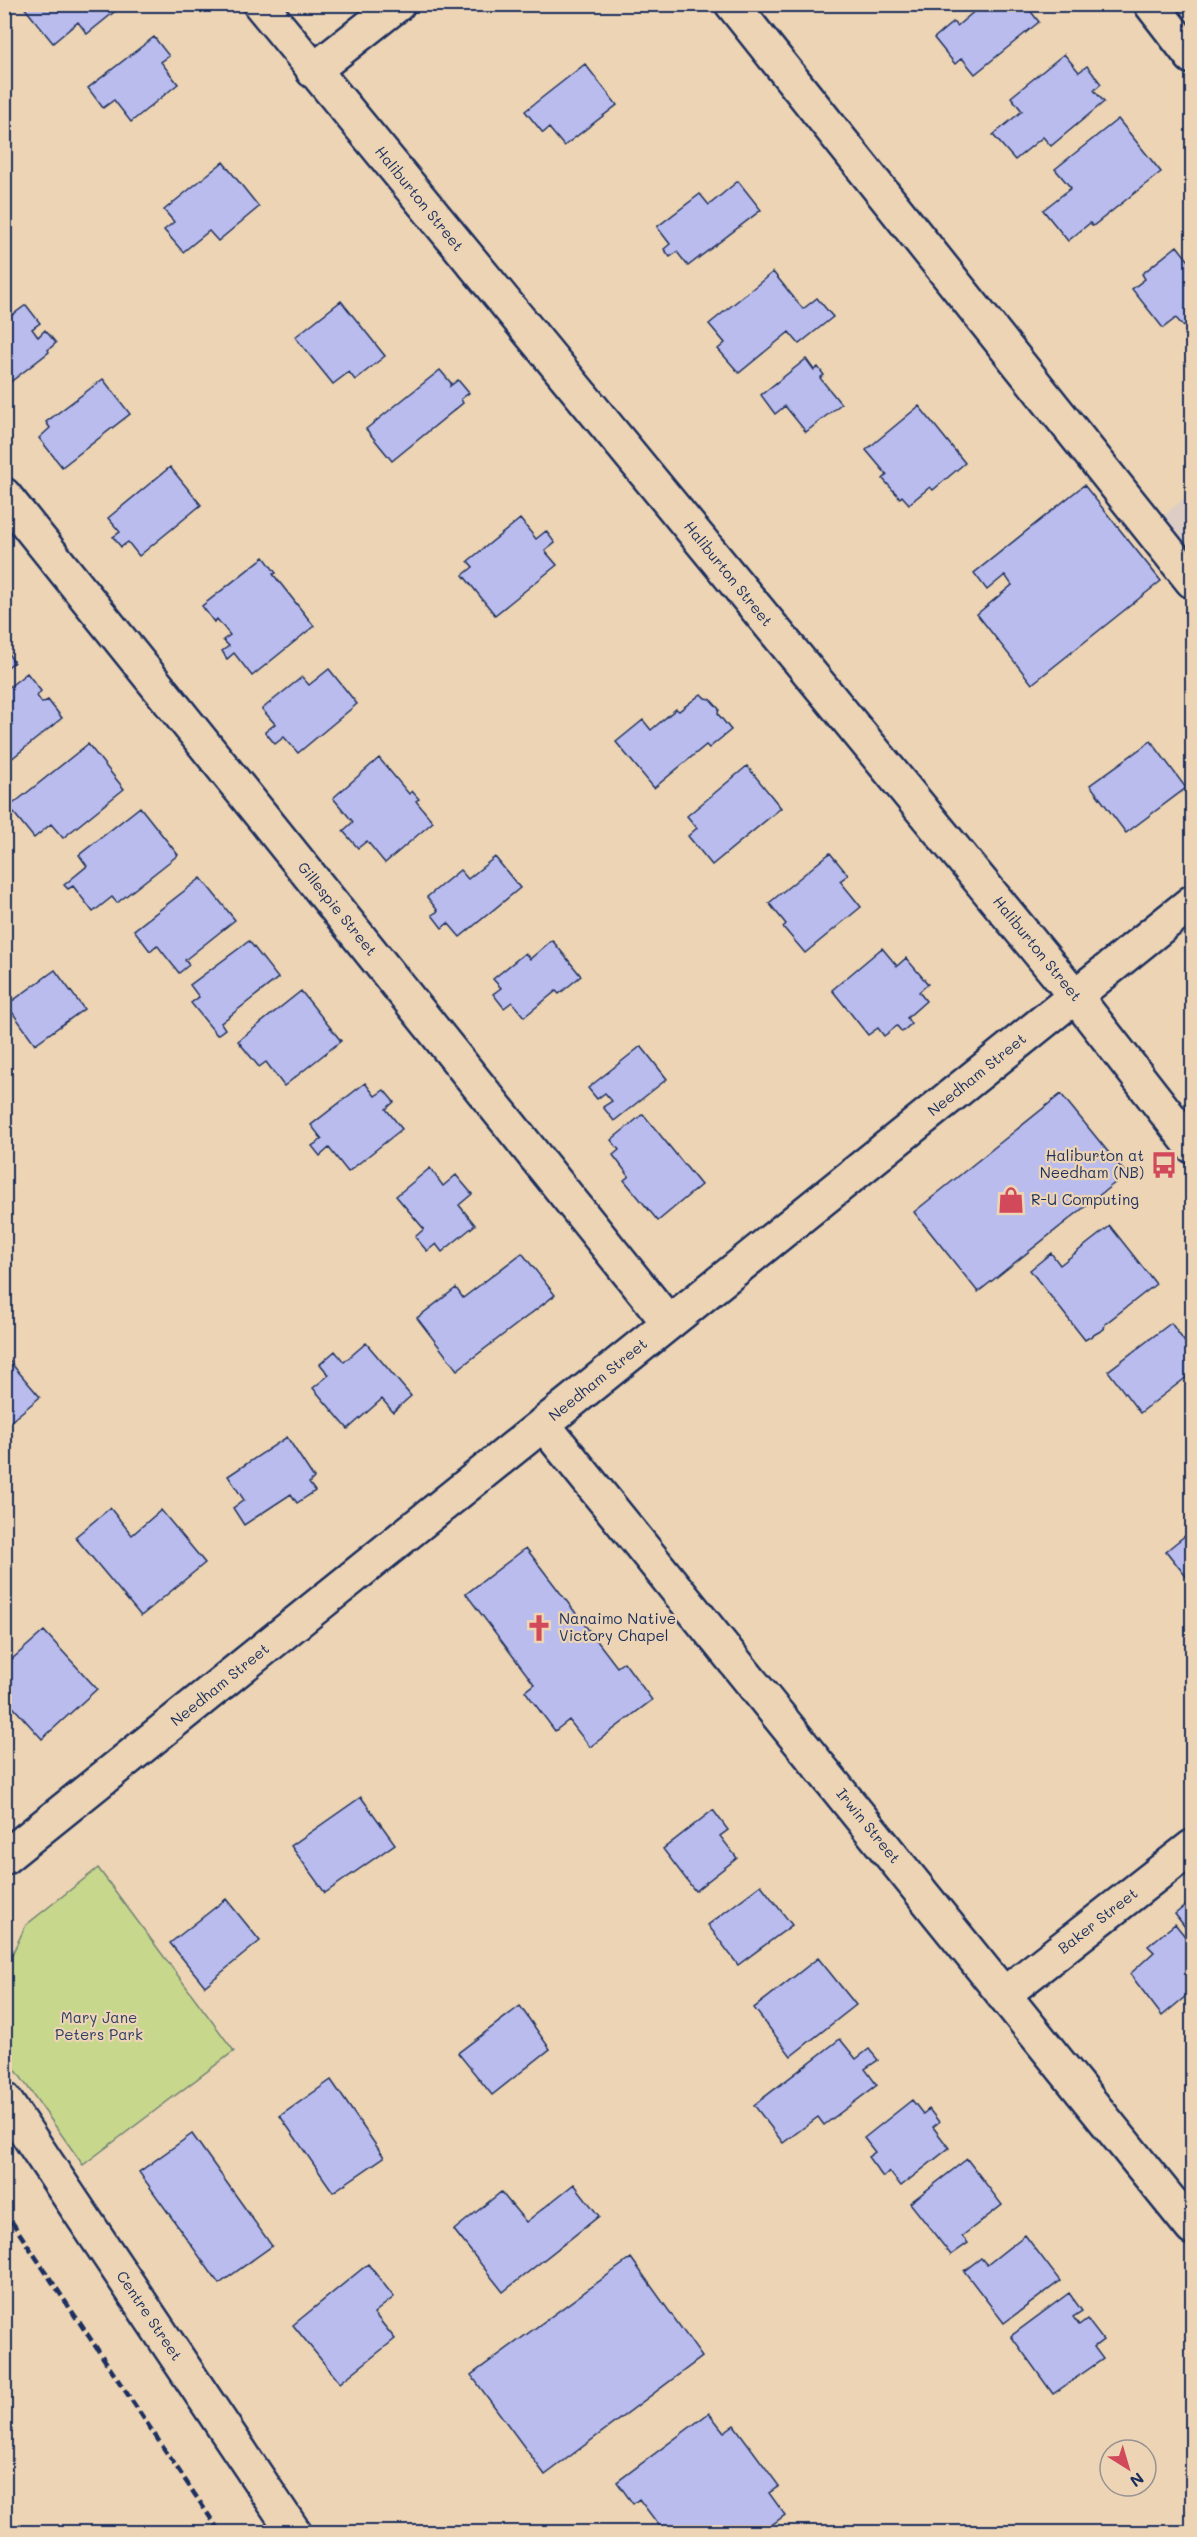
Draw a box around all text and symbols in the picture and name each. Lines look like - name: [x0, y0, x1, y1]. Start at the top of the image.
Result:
- street label: Haliburton Street: [371, 142, 468, 255]
- street label: Haliburton Street: [680, 517, 777, 630]
- street label: Gillespie Street: [294, 857, 382, 960]
- street label: Haliburton Street: [989, 892, 1086, 1005]
- street label: Needham Street: [923, 1028, 1030, 1120]
- place label: Haliburton at Needham (NB): [1040, 1145, 1144, 1182]
- bus stop icon: Haliburton at Needham (NB): [1149, 1150, 1179, 1180]
- shop icon: R-U Computing: [996, 1185, 1026, 1215]
- place label: R-U Computing: [1031, 1189, 1139, 1209]
- street label: Needham Street: [544, 1333, 651, 1425]
- place label: Nanaimo Native Victory Chapel: [559, 1608, 676, 1645]
- church icon: Nanaimo Native Victory Chapel: [524, 1613, 554, 1643]
- street label: Needham Street: [166, 1638, 273, 1730]
- street label: Irwin Street: [832, 1784, 905, 1867]
- street label: Baker Street: [1053, 1883, 1141, 1958]
- park label: Mary Jane Peters Park: [55, 2007, 143, 2044]
- street label: Centre Street: [112, 2267, 187, 2364]
- north arrow: [1098, 2438, 1158, 2498]
- text: N: [1126, 2468, 1149, 2492]

